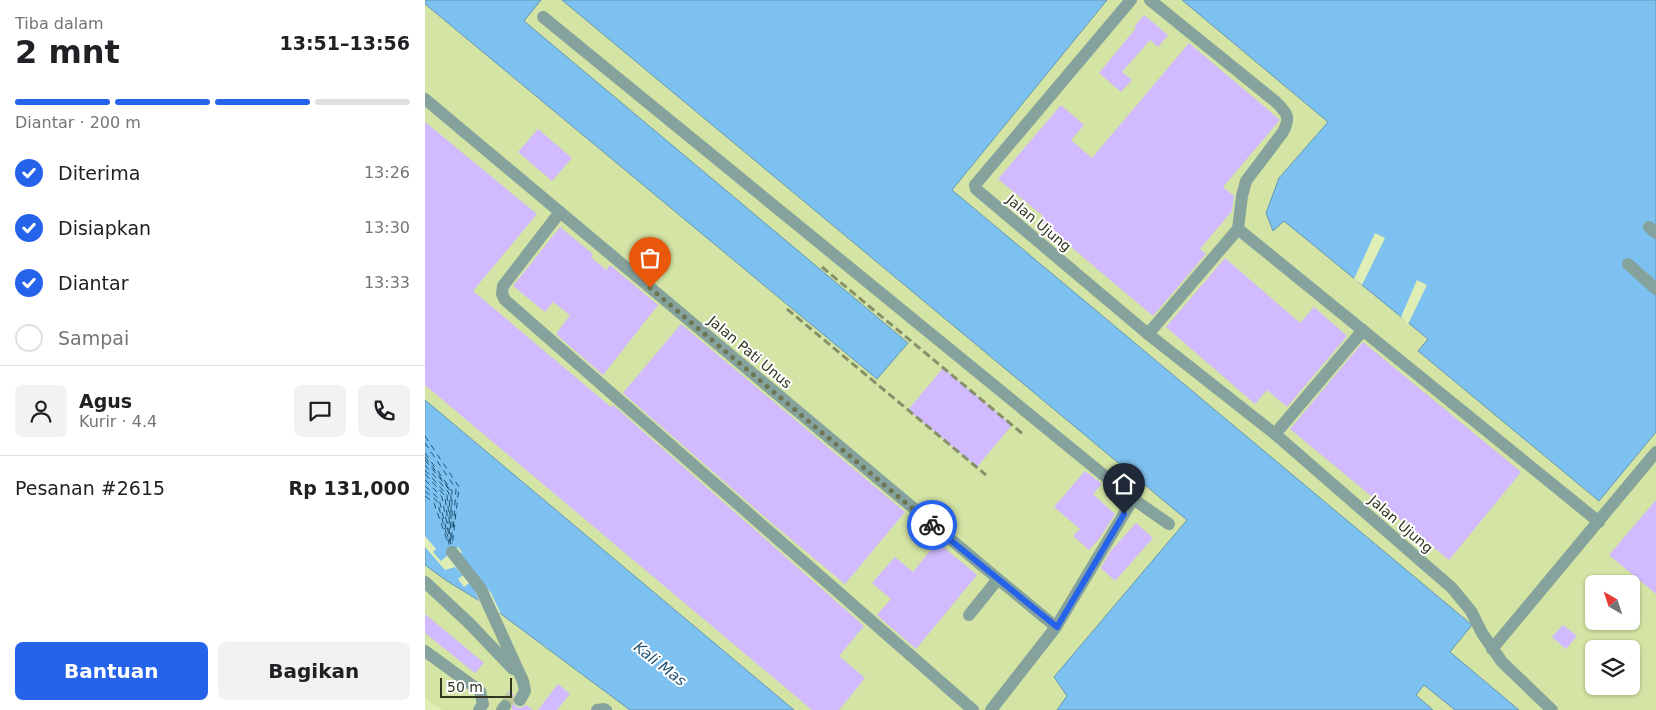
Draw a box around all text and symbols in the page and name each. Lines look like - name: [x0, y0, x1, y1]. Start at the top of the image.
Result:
- text: Tiba dalam: [15, 14, 104, 33]
- text: 13:51–13:56: [280, 32, 410, 54]
- text: 2 mnt: [15, 33, 120, 71]
- text: Diantar · 200 m: [15, 113, 141, 132]
- icon: check: [15, 159, 43, 187]
- text: Diterima: [58, 162, 140, 184]
- text: 13:26: [364, 163, 410, 182]
- street label: Jalan Ujung: [1003, 191, 1075, 255]
- icon: check: [15, 214, 43, 242]
- text: Disiapkan: [58, 217, 151, 239]
- text: 13:30: [364, 218, 410, 237]
- pin: [629, 237, 671, 288]
- icon: bag: [636, 244, 664, 272]
- icon: check: [15, 269, 43, 297]
- text: Diantar: [58, 272, 129, 294]
- text: 13:33: [364, 273, 410, 292]
- street label: Jalan Pati Unus: [704, 312, 795, 392]
- text: Sampai: [58, 327, 129, 349]
- button: person: [15, 385, 67, 437]
- button: chat: [294, 385, 346, 437]
- button: phone: [358, 385, 410, 437]
- text: Agus: [79, 390, 132, 412]
- text: Kurir · 4.4: [79, 412, 157, 431]
- pin: [1103, 463, 1145, 514]
- icon: home: [1110, 470, 1138, 498]
- text: Pesanan #2615: [15, 477, 165, 499]
- text: Rp 131,000: [289, 477, 410, 499]
- street label: Jalan Ujung: [1365, 491, 1436, 556]
- courier: [907, 500, 957, 550]
- icon: bike: [918, 511, 946, 539]
- north arrow: [1585, 575, 1640, 630]
- map controls: [1585, 575, 1640, 695]
- water label: Kali Mas: [630, 638, 690, 690]
- button: layers: [1585, 640, 1640, 695]
- button: Bantuan: [15, 642, 208, 700]
- button: Bagikan: [218, 642, 410, 700]
- scale bar: [440, 675, 513, 698]
- text: 50 m: [447, 679, 483, 695]

